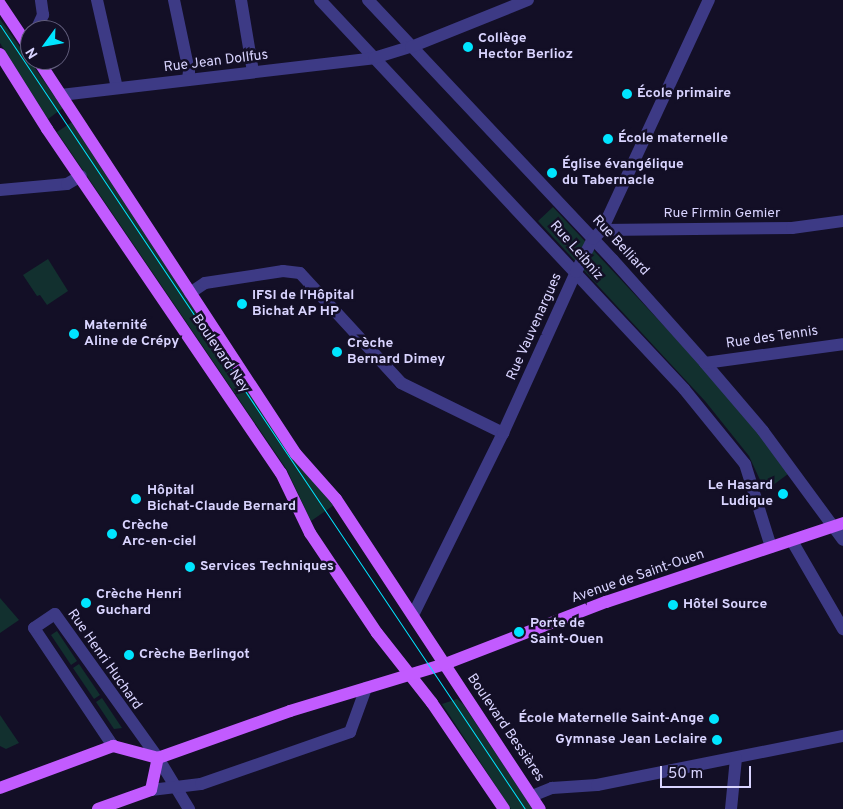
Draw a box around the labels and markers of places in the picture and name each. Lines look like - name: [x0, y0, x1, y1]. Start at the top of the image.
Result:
- place label: Collège Hector Berlioz: [478, 31, 573, 64]
- marker: Collège Hector Berlioz: [462, 41, 474, 53]
- place label: École primaire: [637, 86, 731, 102]
- marker: École primaire: [621, 88, 633, 100]
- place label: École maternelle: [618, 131, 728, 147]
- marker: École maternelle: [602, 133, 614, 145]
- place label: Église évangélique du Tabernacle: [562, 157, 684, 190]
- marker: Église évangélique du Tabernacle: [546, 167, 558, 179]
- place label: IFSI de l'Hôpital Bichat AP HP: [252, 288, 354, 321]
- marker: IFSI de l'Hôpital Bichat AP HP: [236, 298, 248, 310]
- place label: Maternité Aline de Crépy: [84, 318, 179, 351]
- marker: Maternité Aline de Crépy: [68, 328, 80, 340]
- place label: Crèche Bernard Dimey: [347, 336, 445, 368]
- marker: Crèche Bernard Dimey: [331, 346, 343, 358]
- place label: Le Hasard Ludique: [708, 478, 773, 511]
- place label: Hôpital Bichat-Claude Bernard: [147, 483, 296, 516]
- marker: Le Hasard Ludique: [777, 488, 789, 500]
- marker: Hôpital Bichat-Claude Bernard: [129, 492, 143, 506]
- place label: Crèche Arc-en-ciel: [122, 518, 196, 550]
- marker: Crèche Arc-en-ciel: [106, 528, 118, 540]
- place label: Services Techniques: [200, 559, 334, 575]
- marker: Services Techniques: [184, 561, 196, 573]
- place label: Crèche Henri Guchard: [96, 587, 182, 620]
- marker: Crèche Henri Guchard: [80, 597, 92, 609]
- place label: Hôtel Source: [683, 597, 767, 613]
- marker: Hôtel Source: [667, 599, 679, 611]
- place label: Porte de Saint-Ouen: [530, 616, 603, 648]
- marker: Porte de Saint-Ouen: [512, 625, 526, 639]
- place label: Crèche Berlingot: [139, 647, 250, 663]
- marker: Crèche Berlingot: [123, 649, 135, 661]
- place label: École Maternelle Saint-Ange: [518, 711, 704, 727]
- marker: École Maternelle Saint-Ange: [708, 713, 720, 725]
- place label: Gymnase Jean Leclaire: [555, 732, 707, 748]
- marker: Gymnase Jean Leclaire: [711, 734, 723, 746]

